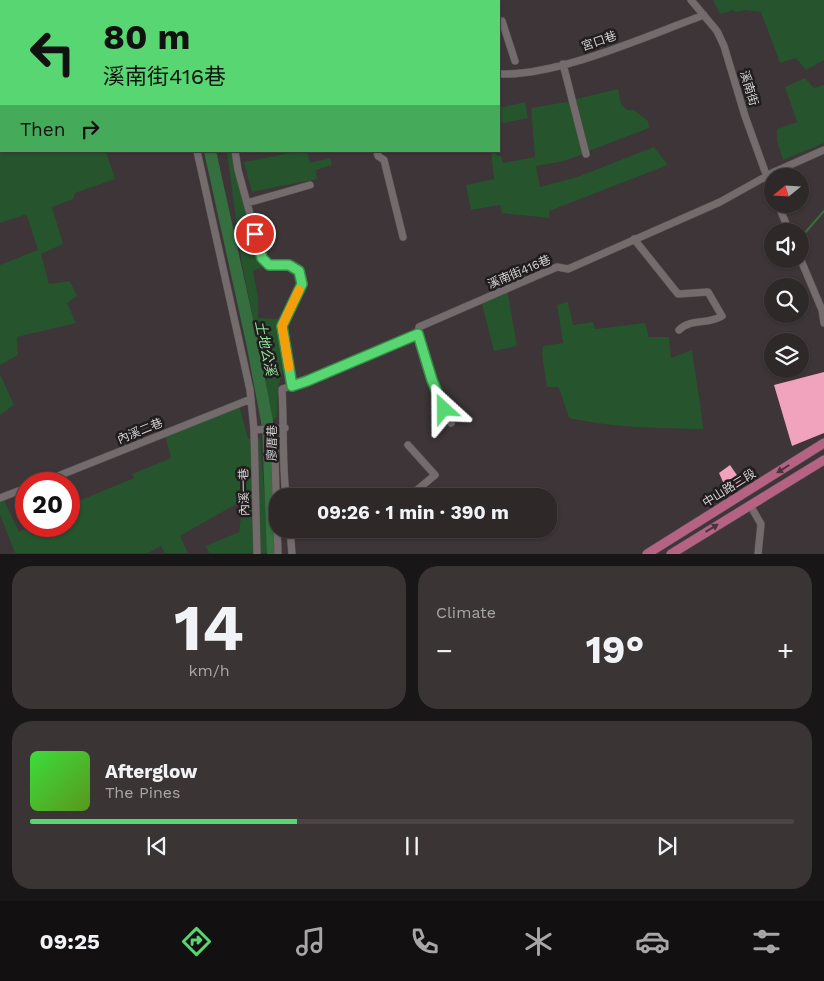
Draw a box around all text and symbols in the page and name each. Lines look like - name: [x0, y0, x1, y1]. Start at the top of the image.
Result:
- text: 80 m: [103, 16, 190, 58]
- icon: left: [20, 20, 85, 85]
- street label: 宮口巷: [580, 29, 618, 53]
- text: 溪南街416巷: [103, 64, 226, 89]
- street label: 溪南街: [737, 69, 761, 107]
- icon: right: [76, 115, 104, 143]
- text: Then: [20, 118, 66, 141]
- north arrow: [764, 168, 809, 212]
- map controls: [764, 168, 809, 378]
- pin: [234, 213, 276, 255]
- icon: arrive: [241, 220, 269, 248]
- button: sound: [764, 223, 809, 268]
- street label: 溪南街416巷: [485, 252, 553, 292]
- button: search: [764, 278, 809, 323]
- water label: 土地公溪: [252, 319, 280, 379]
- button: layers: [764, 333, 809, 378]
- position arrow: [417, 382, 469, 434]
- street label: 內溪二巷: [115, 416, 165, 446]
- street label: 廖厝巷: [265, 425, 279, 461]
- one-way arrow: [776, 464, 789, 474]
- street label: 中山路二段: [700, 466, 758, 510]
- street label: 內溪一巷: [237, 468, 251, 516]
- speed limit sign: 20: [15, 472, 80, 537]
- text: 09:26 · 1 min · 390 m: [317, 501, 509, 524]
- one-way arrow: [706, 523, 719, 533]
- text: 14: [174, 590, 244, 666]
- text: Climate: [436, 603, 496, 622]
- text: 19°: [586, 628, 644, 672]
- text: −: [436, 634, 453, 667]
- text: +: [777, 634, 794, 667]
- text: km/h: [188, 661, 230, 680]
- text: Afterglow: [105, 760, 197, 783]
- text: The Pines: [105, 783, 181, 802]
- icon: previous: [143, 832, 171, 860]
- icon: pause: [398, 832, 426, 860]
- icon: next: [653, 832, 681, 860]
- icon: directions: [179, 924, 214, 959]
- icon: music: [293, 924, 328, 959]
- icon: phone: [407, 924, 442, 959]
- icon: climate: [521, 924, 556, 959]
- icon: car: [635, 924, 670, 959]
- icon: filters: [749, 924, 784, 959]
- text: 09:25: [40, 929, 100, 954]

